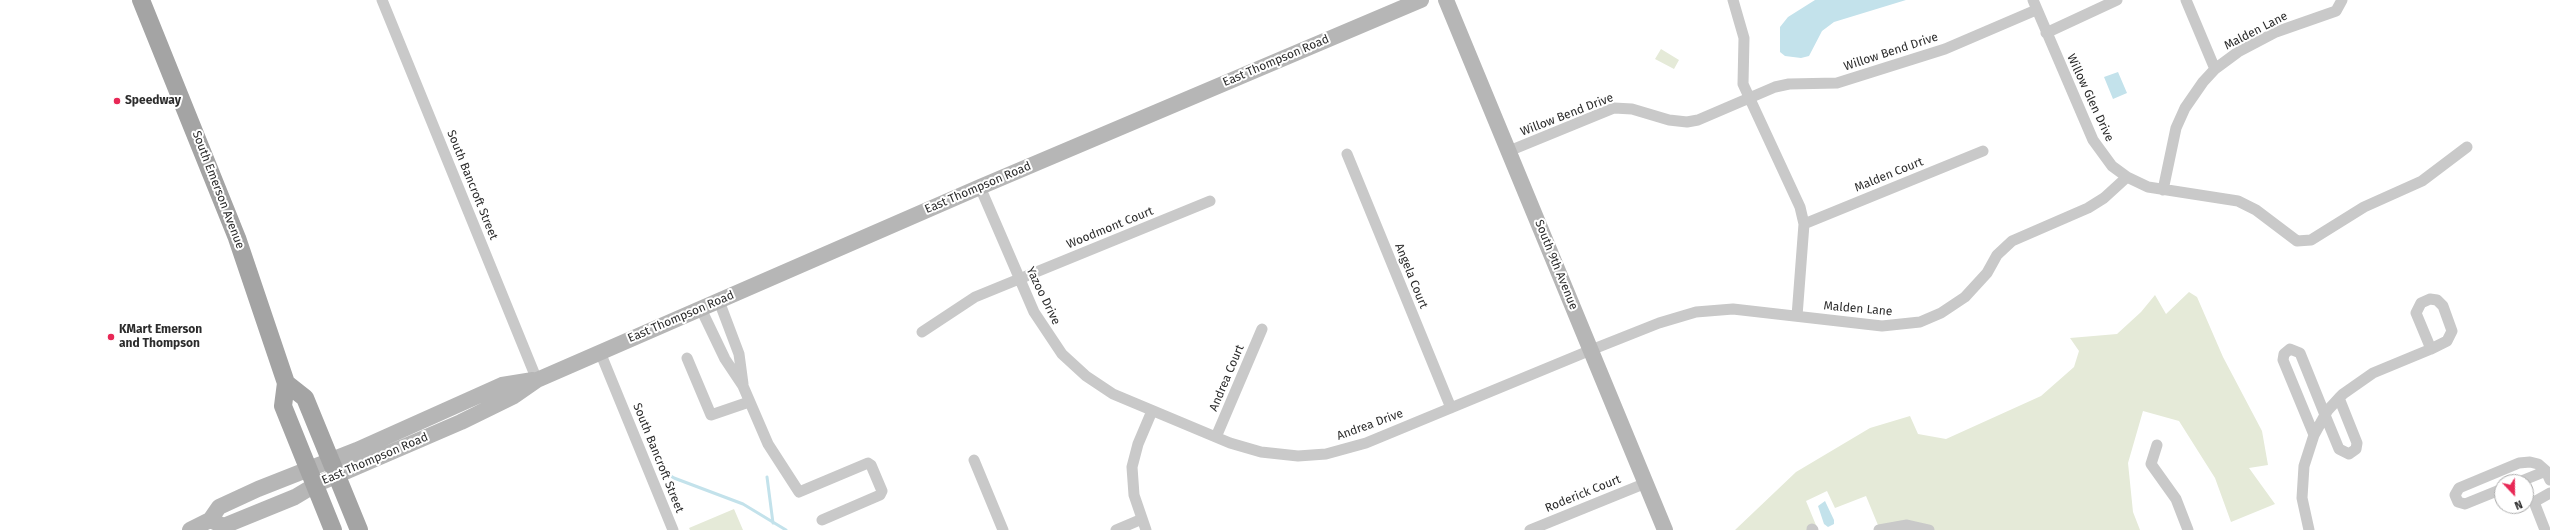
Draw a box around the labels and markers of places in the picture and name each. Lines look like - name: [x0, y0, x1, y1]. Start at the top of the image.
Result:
- place label: Speedway: [125, 94, 181, 108]
- marker: Speedway: [112, 96, 122, 106]
- place label: KMart Emerson and Thompson: [119, 323, 202, 351]
- marker: KMart Emerson and Thompson: [106, 332, 116, 342]

